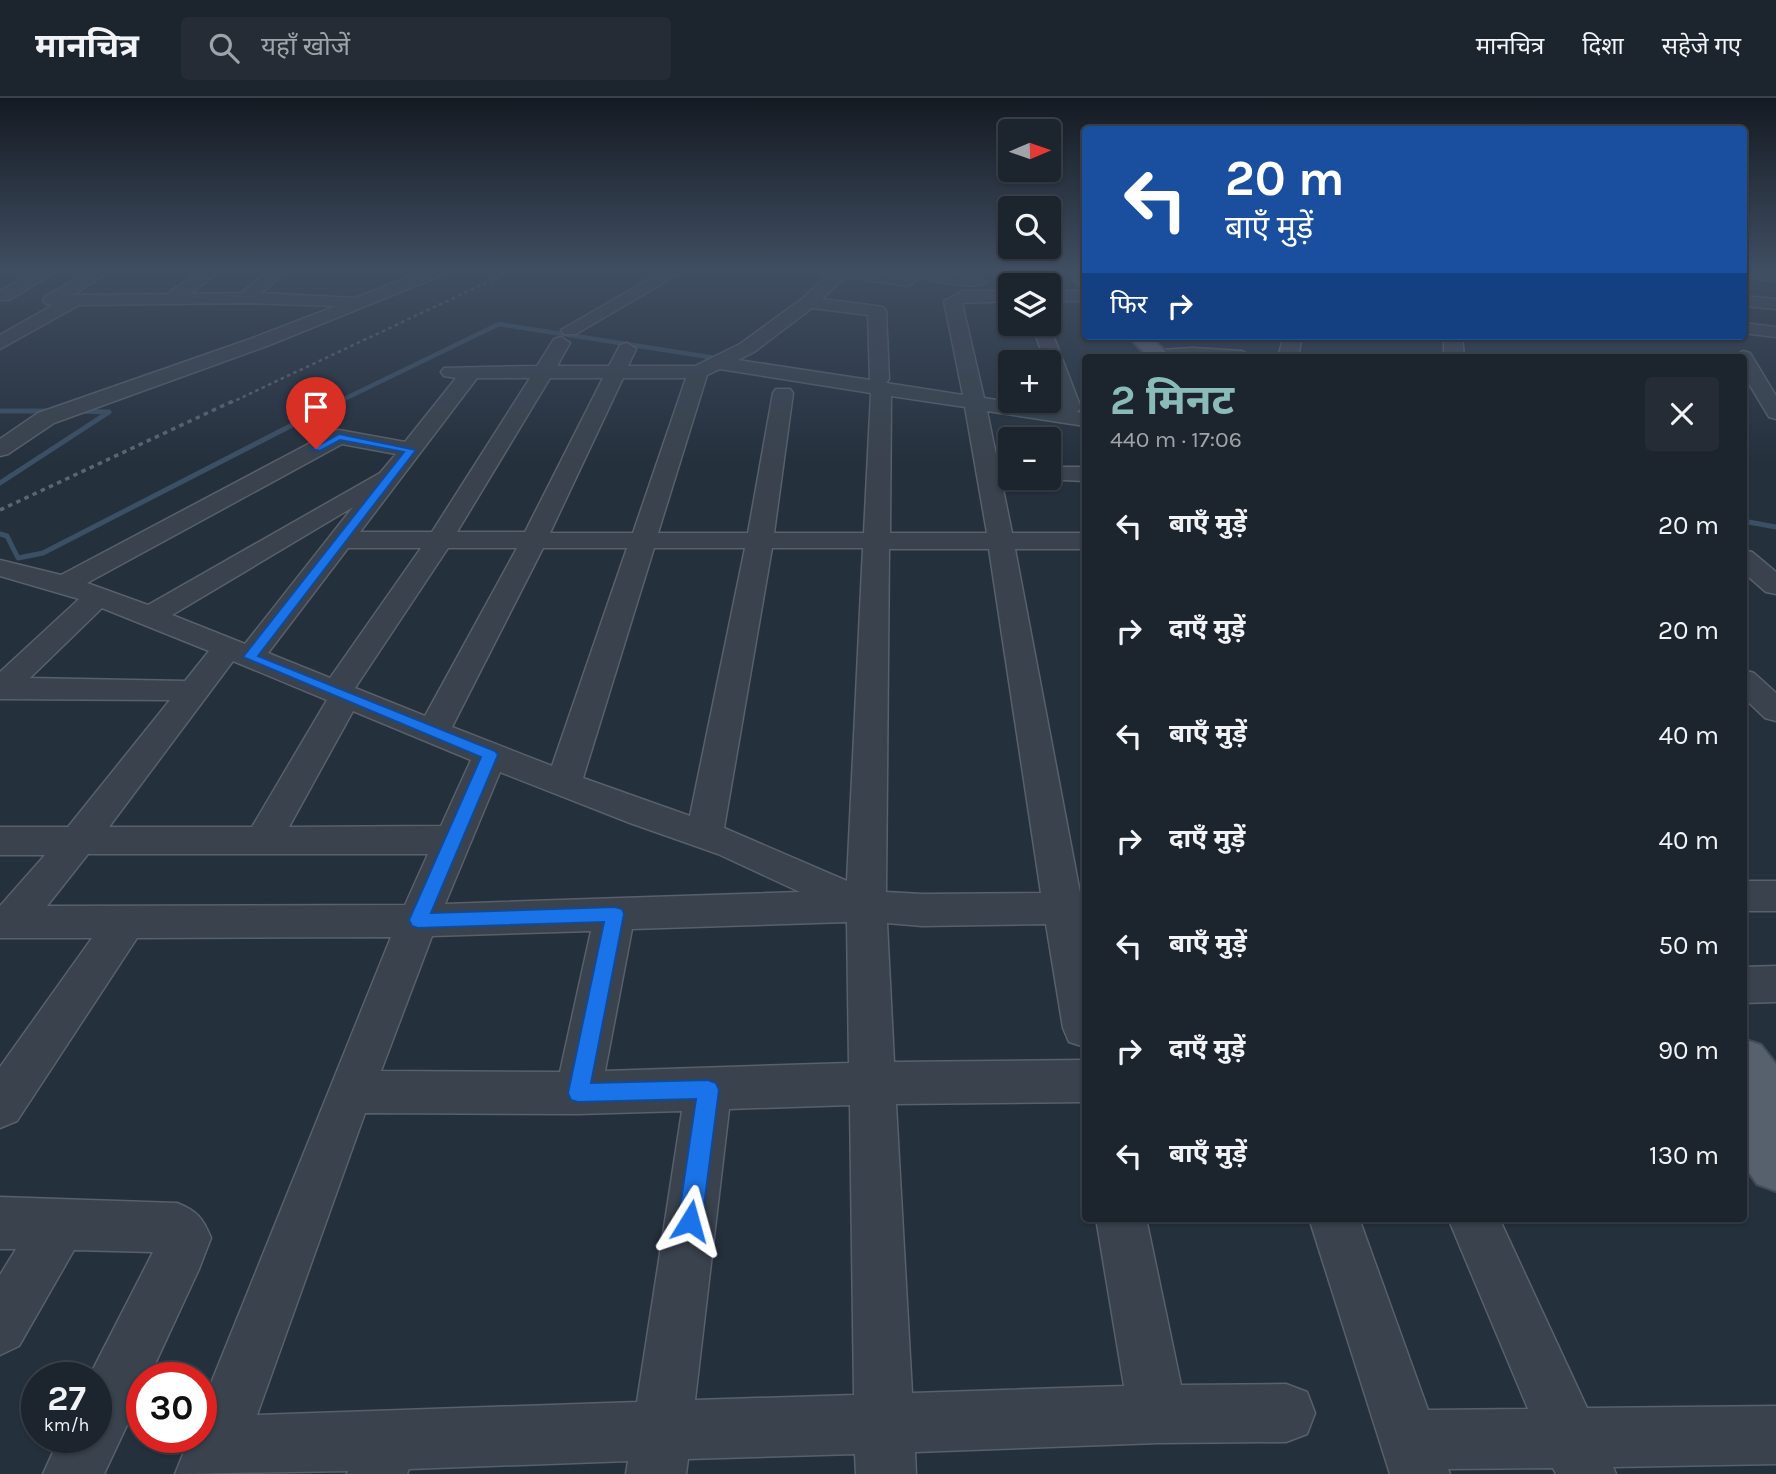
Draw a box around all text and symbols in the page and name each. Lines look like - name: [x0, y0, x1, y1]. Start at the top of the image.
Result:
- search box: [181, 17, 671, 80]
- text: मानचित्र: [35, 27, 139, 65]
- icon: search: [205, 29, 243, 67]
- text: यहाँ खोजें: [261, 31, 350, 62]
- text: मानचित्र: [1476, 32, 1544, 60]
- text: दिशा: [1582, 32, 1624, 60]
- text: सहेजे गए: [1662, 32, 1741, 60]
- north arrow: [998, 119, 1060, 182]
- map controls: [998, 119, 1061, 490]
- text: 20 m: [1225, 150, 1345, 207]
- icon: left: [1110, 154, 1201, 245]
- button: search: [998, 196, 1061, 259]
- text: बाएँ मुड़ें: [1225, 209, 1313, 246]
- button: layers: [998, 273, 1061, 336]
- icon: right: [1161, 287, 1199, 325]
- text: फिर: [1110, 289, 1147, 320]
- button: +: [998, 350, 1061, 413]
- text: 2 मिनट: [1110, 375, 1234, 425]
- pin: [286, 377, 346, 449]
- button: close: [1645, 377, 1719, 451]
- icon: arrive: [297, 388, 335, 426]
- text: 440 m · 17:06: [1110, 426, 1242, 453]
- button: −: [998, 427, 1061, 490]
- icon: left: [1110, 507, 1148, 545]
- text: बाएँ मुड़ें: [1169, 508, 1247, 539]
- text: 20 m: [1658, 510, 1719, 541]
- icon: right: [1110, 612, 1148, 650]
- text: दाएँ मुड़ें: [1169, 613, 1245, 644]
- text: 20 m: [1658, 615, 1719, 646]
- icon: left: [1110, 717, 1148, 755]
- text: बाएँ मुड़ें: [1169, 718, 1247, 749]
- text: 40 m: [1659, 720, 1719, 751]
- icon: right: [1110, 822, 1148, 860]
- text: दाएँ मुड़ें: [1169, 823, 1245, 854]
- text: 40 m: [1659, 825, 1719, 856]
- icon: left: [1110, 927, 1148, 965]
- text: बाएँ मुड़ें: [1169, 928, 1247, 959]
- text: 50 m: [1658, 930, 1719, 961]
- icon: right: [1110, 1032, 1148, 1070]
- text: दाएँ मुड़ें: [1169, 1033, 1245, 1064]
- text: 90 m: [1658, 1035, 1719, 1066]
- icon: left: [1110, 1137, 1148, 1175]
- text: बाएँ मुड़ें: [1169, 1138, 1247, 1169]
- text: 130 m: [1649, 1140, 1719, 1171]
- position arrow: [653, 1184, 727, 1258]
- speed limit sign: 30: [126, 1362, 217, 1453]
- text: 27: [47, 1378, 86, 1419]
- text: km/h: [44, 1414, 89, 1436]

